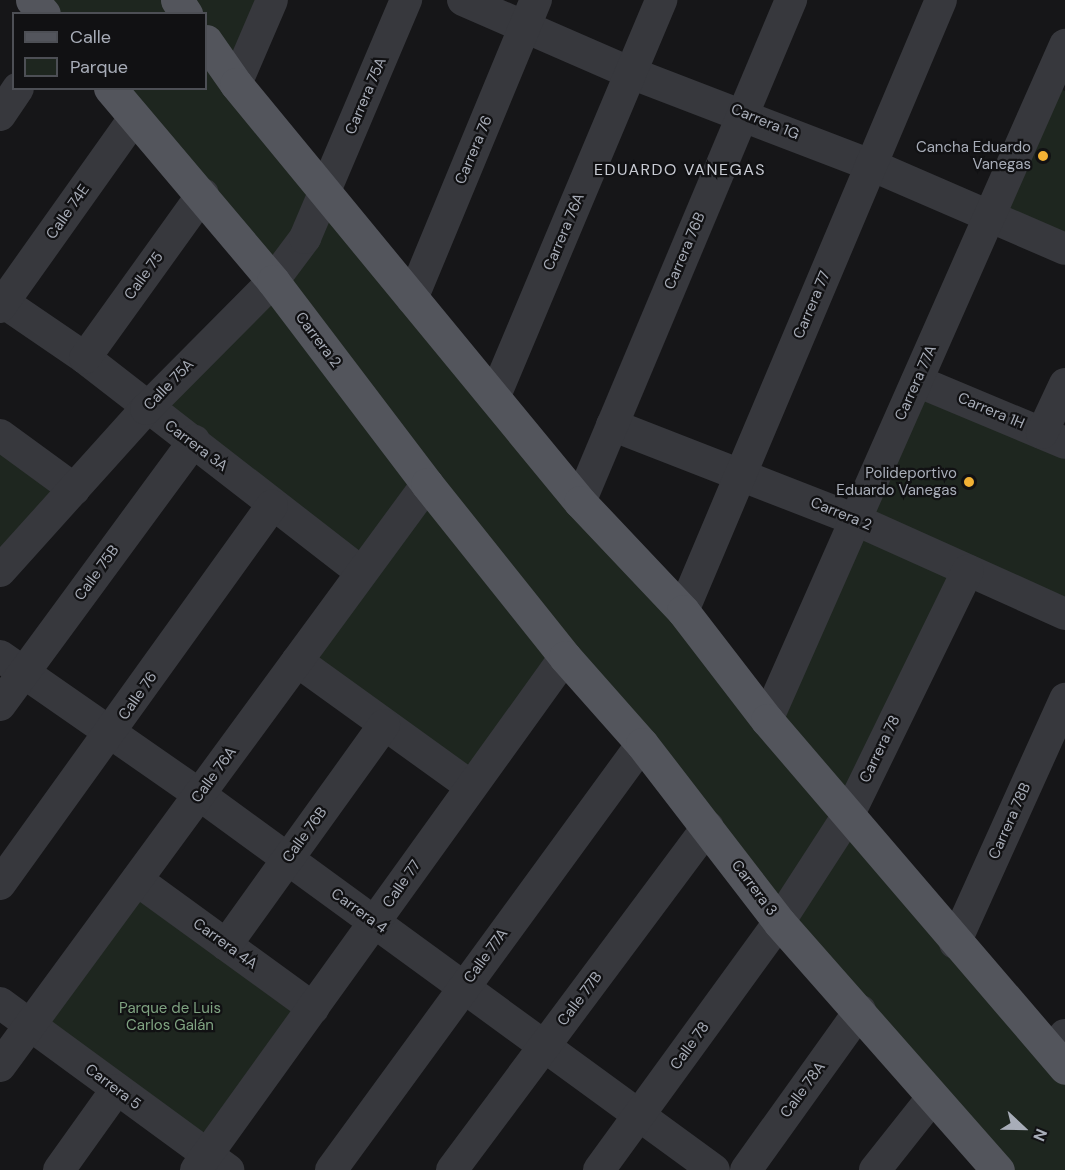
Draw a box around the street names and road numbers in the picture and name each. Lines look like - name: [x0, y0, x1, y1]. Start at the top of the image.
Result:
- street label: Carrera 75A: [342, 55, 390, 137]
- street label: Carrera 1G: [728, 100, 802, 144]
- street label: Carrera 76: [451, 113, 497, 187]
- street label: Calle 74E: [43, 181, 93, 243]
- street label: Carrera 76A: [540, 191, 588, 273]
- street label: Carrera 76B: [661, 210, 709, 292]
- street label: Calle 75: [121, 249, 167, 303]
- street label: Carrera 77: [790, 268, 834, 342]
- street label: Carrera 2: [291, 309, 345, 371]
- street label: Carrera 77A: [891, 343, 941, 423]
- street label: Calle 75A: [140, 356, 198, 414]
- street label: Carrera 1H: [955, 389, 1027, 433]
- street label: Carrera 3A: [161, 416, 231, 476]
- street label: Carrera 2: [808, 494, 874, 534]
- street label: Calle 75B: [71, 542, 123, 604]
- street label: Calle 76: [115, 668, 161, 724]
- street label: Carrera 78: [856, 712, 904, 786]
- street label: Calle 76A: [188, 744, 240, 806]
- street label: Carrera 78B: [985, 780, 1035, 862]
- street label: Calle 76B: [279, 804, 331, 866]
- street label: Calle 77: [379, 857, 425, 911]
- street label: Carrera 3: [727, 857, 781, 919]
- street label: Carrera 4: [327, 885, 391, 937]
- street label: Carrera 4A: [189, 915, 261, 973]
- street label: Calle 77A: [460, 925, 512, 987]
- street label: Calle 77B: [554, 968, 606, 1030]
- street label: Calle 78: [667, 1018, 713, 1074]
- street label: Calle 78A: [777, 1059, 829, 1121]
- street label: Carrera 5: [82, 1060, 144, 1114]

